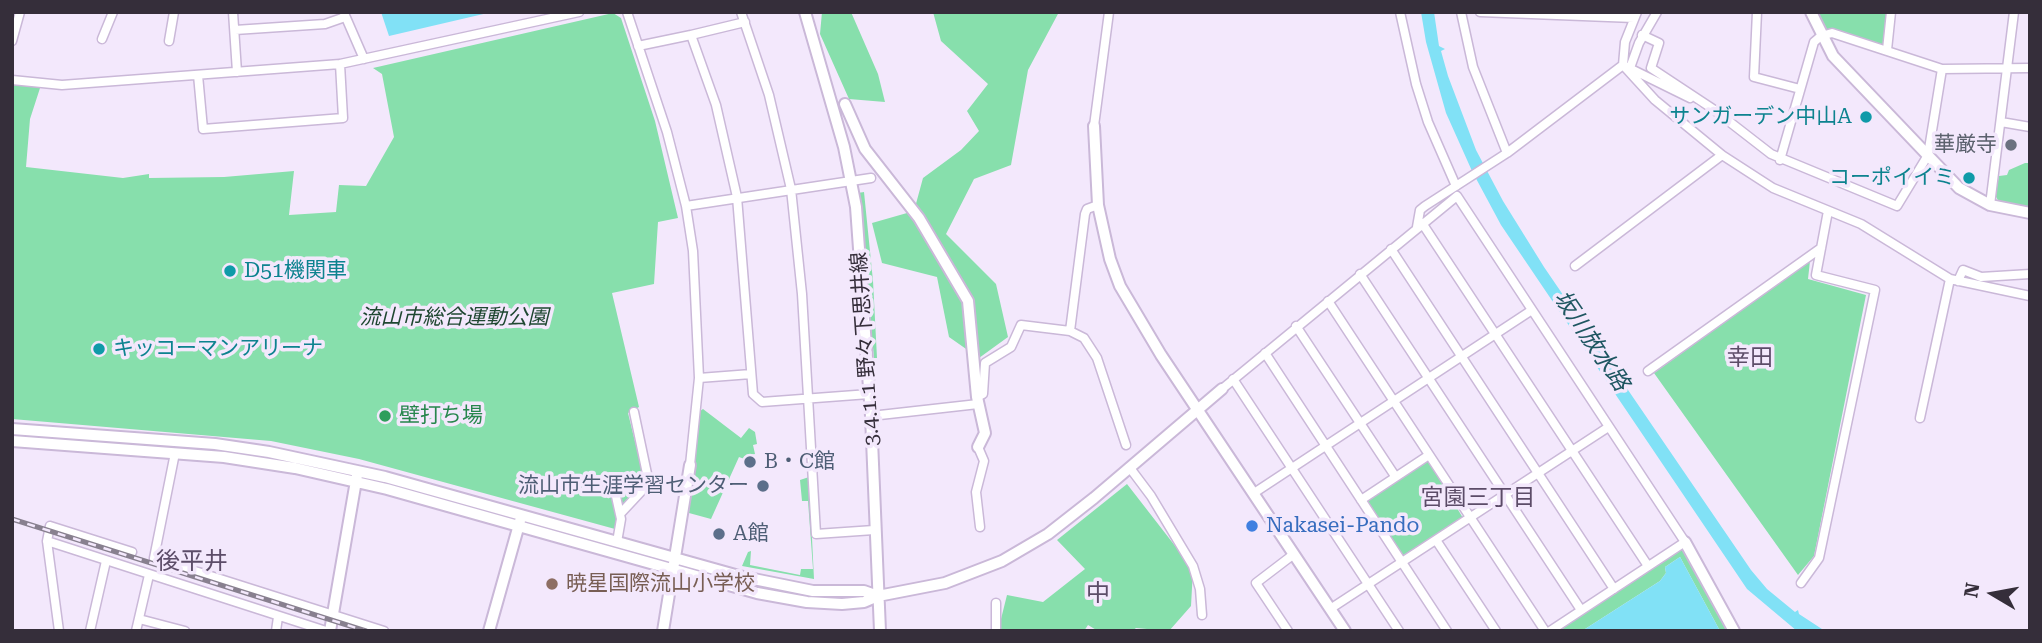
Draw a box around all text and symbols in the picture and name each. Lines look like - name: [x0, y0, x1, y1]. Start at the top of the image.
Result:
- place label: サンガーデン中山A: [1669, 104, 1852, 130]
- marker: サンガーデン中山A: [1858, 109, 1874, 125]
- place label: 華厳寺: [1934, 132, 1997, 158]
- marker: 華厳寺: [2003, 137, 2019, 153]
- place label: コーポイイミ: [1829, 165, 1955, 191]
- marker: コーポイイミ: [1961, 170, 1977, 186]
- street label: 3.4.1.1 野々下思井線: [847, 251, 885, 447]
- place label: D51機関車: [244, 258, 347, 284]
- marker: D51機関車: [222, 263, 238, 279]
- water label: 坂川放水路: [1547, 286, 1635, 396]
- park label: 流山市総合運動公園: [360, 305, 548, 331]
- place label: キッコーマンアリーナ: [113, 336, 323, 362]
- marker: キッコーマンアリーナ: [91, 341, 107, 357]
- district label: 幸田: [1727, 344, 1773, 372]
- place label: 壁打ち場: [399, 403, 483, 429]
- marker: 壁打ち場: [377, 408, 393, 424]
- place label: B・C館: [764, 449, 835, 475]
- marker: B・C館: [742, 454, 758, 470]
- place label: 流山市生涯学習センター: [518, 473, 749, 499]
- marker: 流山市生涯学習センター: [755, 478, 771, 494]
- district label: 宮園三丁目: [1421, 484, 1535, 512]
- place label: Nakasei-Pando: [1266, 513, 1419, 539]
- marker: Nakasei-Pando: [1244, 518, 1260, 534]
- place label: A館: [733, 521, 769, 547]
- marker: A館: [711, 526, 727, 542]
- district label: 後平井: [156, 548, 228, 576]
- north arrow: [1958, 559, 2028, 629]
- place label: 暁星国際流山小学校: [566, 571, 755, 597]
- marker: 暁星国際流山小学校: [544, 576, 560, 592]
- district label: 中: [1086, 580, 1110, 608]
- text: N: [1959, 581, 1984, 599]

